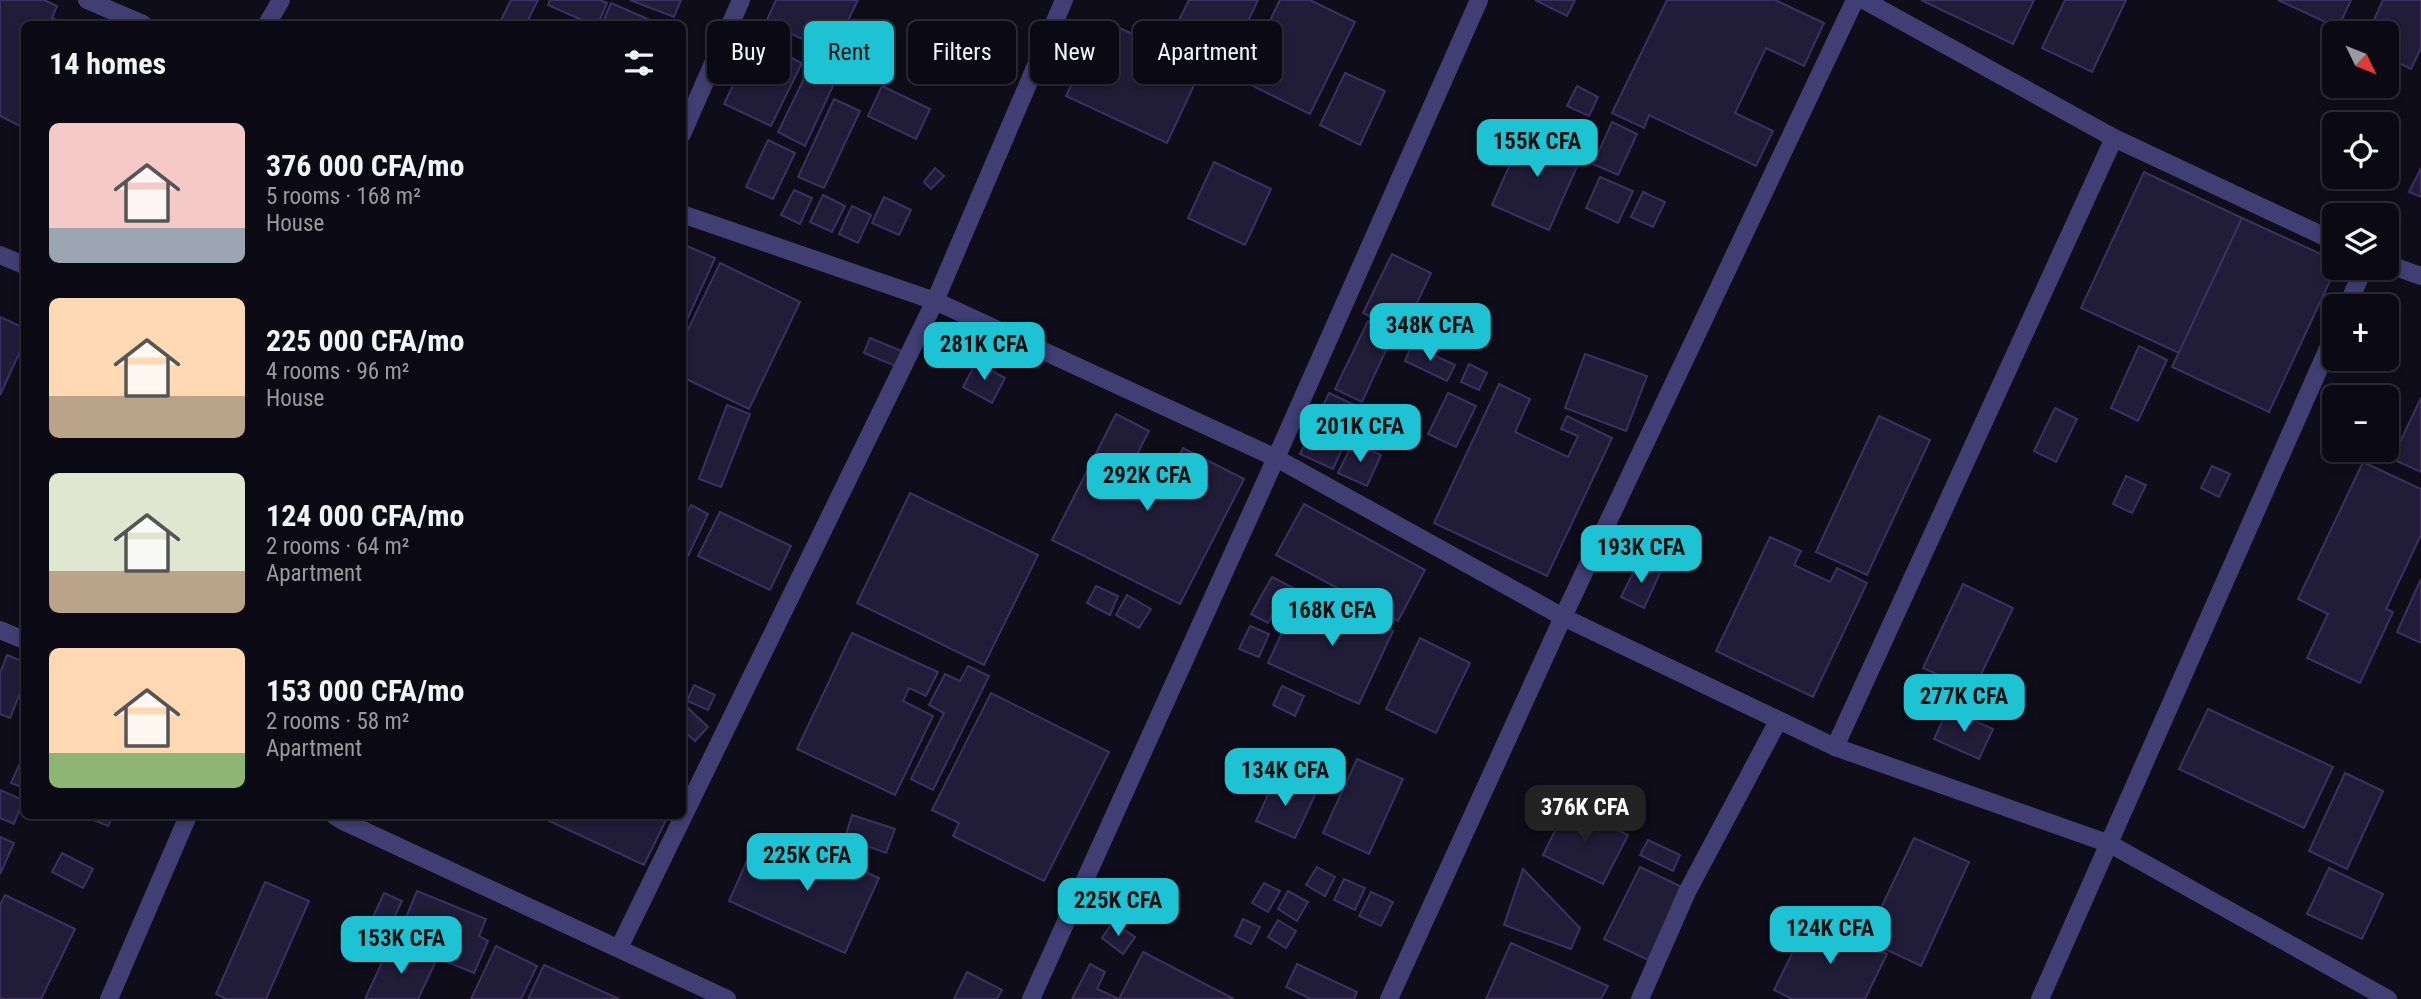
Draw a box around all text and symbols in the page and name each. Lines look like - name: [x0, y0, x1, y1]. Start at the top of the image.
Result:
- chip: Buy: [707, 21, 790, 84]
- chip: Rent: [804, 21, 894, 84]
- chip: Filters: [908, 21, 1016, 84]
- chip: New: [1030, 21, 1119, 84]
- chip: Apartment: [1133, 21, 1282, 84]
- north arrow: [2322, 21, 2399, 98]
- map controls: [2322, 21, 2399, 462]
- icon: filters: [620, 44, 658, 82]
- text: 14 homes: [49, 46, 166, 81]
- button: locate: [2322, 112, 2399, 189]
- pin: 155K CFA: [1465, 120, 1609, 179]
- text: 155K CFA: [1493, 128, 1581, 155]
- text: 376 000 CFA/mo: [266, 148, 464, 183]
- icon: home: [105, 151, 189, 235]
- text: 5 rooms · 168 m²: [266, 183, 421, 210]
- button: layers: [2322, 203, 2399, 280]
- text: House: [266, 210, 324, 237]
- button: +: [2322, 294, 2399, 371]
- pin: 348K CFA: [1358, 304, 1502, 363]
- text: 348K CFA: [1386, 312, 1474, 339]
- pin: 281K CFA: [912, 322, 1056, 382]
- text: 225 000 CFA/mo: [266, 323, 464, 358]
- icon: home: [105, 326, 189, 410]
- text: 281K CFA: [940, 331, 1028, 358]
- text: 4 rooms · 96 m²: [266, 358, 409, 385]
- text: House: [266, 385, 324, 412]
- button: −: [2322, 385, 2399, 462]
- pin: 201K CFA: [1288, 405, 1432, 464]
- text: 201K CFA: [1316, 413, 1404, 440]
- pin: 292K CFA: [1075, 454, 1219, 513]
- text: 292K CFA: [1103, 462, 1191, 489]
- text: 124 000 CFA/mo: [266, 498, 464, 533]
- icon: home: [105, 501, 189, 585]
- pin: 193K CFA: [1569, 526, 1713, 585]
- text: 2 rooms · 64 m²: [266, 533, 409, 560]
- text: 193K CFA: [1597, 534, 1685, 561]
- text: Apartment: [266, 560, 362, 587]
- pin: 168K CFA: [1260, 588, 1404, 648]
- text: 168K CFA: [1288, 597, 1376, 624]
- text: 153 000 CFA/mo: [266, 673, 464, 708]
- pin: 277K CFA: [1892, 674, 2036, 734]
- icon: home: [105, 676, 189, 760]
- text: 277K CFA: [1920, 683, 2008, 710]
- text: 2 rooms · 58 m²: [266, 708, 409, 735]
- text: Apartment: [266, 735, 362, 762]
- pin: 134K CFA: [1213, 748, 1357, 808]
- text: 134K CFA: [1241, 757, 1329, 784]
- pin: 376K CFA: [1513, 786, 1657, 845]
- text: 376K CFA: [1541, 794, 1629, 821]
- pin: 225K CFA: [735, 834, 879, 893]
- text: 225K CFA: [763, 842, 851, 869]
- pin: 225K CFA: [1046, 878, 1190, 938]
- text: 225K CFA: [1074, 887, 1162, 914]
- pin: 124K CFA: [1758, 906, 1902, 966]
- text: 124K CFA: [1786, 915, 1874, 942]
- pin: 153K CFA: [329, 916, 473, 976]
- text: 153K CFA: [357, 925, 445, 952]

